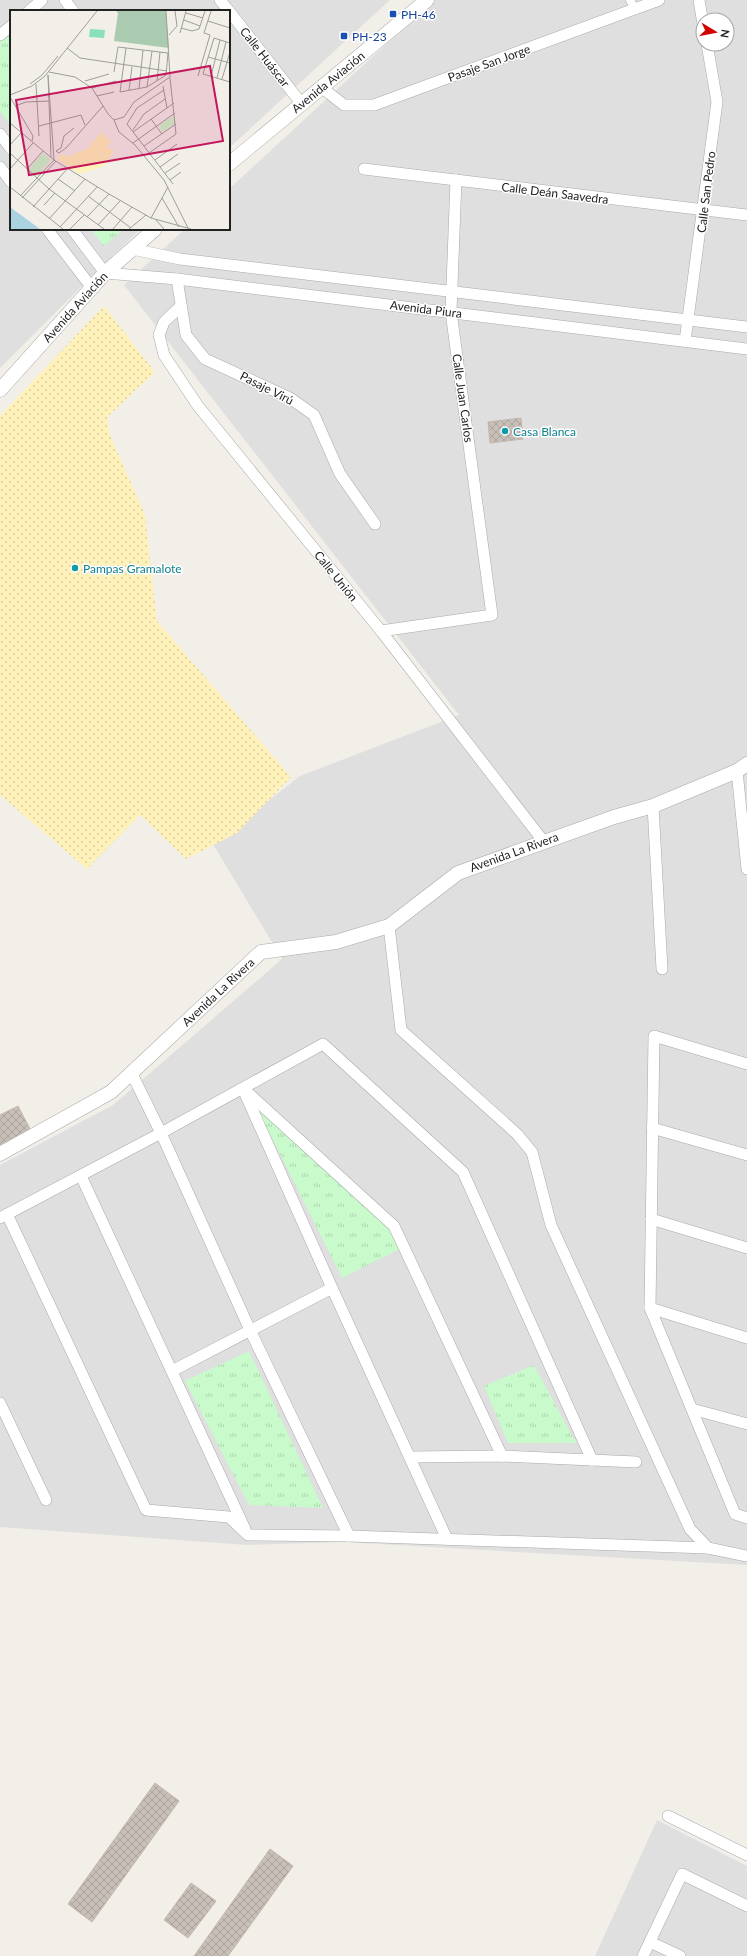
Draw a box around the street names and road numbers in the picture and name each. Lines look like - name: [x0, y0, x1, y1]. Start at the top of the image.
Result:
- street label: Calle Huáscar: [237, 24, 293, 90]
- street label: Pasaje San Jorge: [446, 41, 532, 85]
- street label: Avenida Aviación: [288, 48, 368, 116]
- street label: Calle San Pedro: [694, 150, 718, 234]
- street label: Calle Deán Saavedra: [501, 179, 609, 207]
- street label: Avenida Aviación: [39, 269, 111, 345]
- street label: Avenida Piura: [389, 297, 463, 321]
- street label: Calle Juan Carlos: [449, 353, 477, 443]
- street label: Pasaje Virú: [238, 368, 296, 408]
- street label: Calle Unión: [311, 548, 361, 604]
- street label: Avenida La Rivera: [468, 829, 560, 875]
- street label: Avenida La Rivera: [179, 955, 257, 1029]

